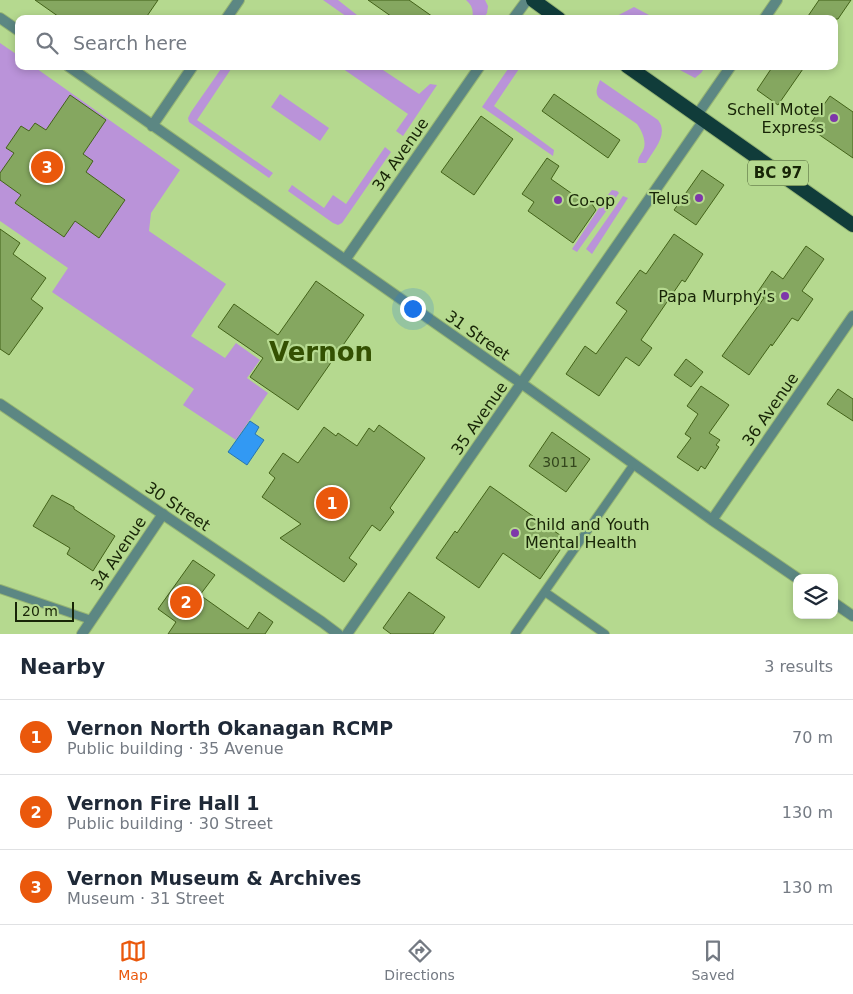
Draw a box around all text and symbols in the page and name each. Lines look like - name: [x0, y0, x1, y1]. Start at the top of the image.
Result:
- search box: [15, 15, 838, 70]
- icon: search: [33, 29, 61, 57]
- text: Search here: [73, 32, 187, 54]
- place label: Schell Motel Express: [727, 100, 824, 137]
- marker: Schell Motel Express: [828, 112, 840, 124]
- street label: 34 Avenue: [368, 114, 433, 195]
- pin: 3: [31, 148, 63, 186]
- road number: BC 97: [748, 160, 808, 186]
- place label: Telus: [648, 189, 689, 208]
- place label: Co-op: [568, 191, 615, 210]
- marker: Telus: [693, 192, 705, 204]
- marker: Co-op: [552, 194, 564, 206]
- place label: Papa Murphy's: [658, 287, 775, 306]
- marker: Papa Murphy's: [779, 290, 791, 302]
- your location: [400, 296, 426, 322]
- street label: 31 Street: [442, 306, 513, 364]
- district label: Vernon: [269, 337, 373, 367]
- street label: 36 Avenue: [738, 369, 803, 450]
- street label: 35 Avenue: [447, 378, 512, 459]
- house number: 3011: [542, 454, 578, 470]
- street label: 30 Street: [142, 478, 214, 535]
- pin: 1: [316, 484, 348, 522]
- street label: 34 Avenue: [87, 513, 150, 594]
- place label: Child and Youth Mental Health: [525, 515, 650, 552]
- marker: Child and Youth Mental Health: [509, 527, 521, 539]
- map controls: [793, 574, 838, 619]
- button: layers: [793, 574, 838, 619]
- pin: 2: [170, 583, 202, 621]
- scale bar: [15, 599, 74, 622]
- text: 20 m: [22, 603, 58, 619]
- text: Nearby: [20, 655, 105, 679]
- text: 3 results: [764, 657, 833, 676]
- text: Vernon North Okanagan RCMP: [67, 717, 393, 739]
- text: 1: [30, 728, 42, 747]
- text: 70 m: [792, 728, 833, 747]
- text: Public building · 35 Avenue: [67, 739, 284, 758]
- text: Vernon Fire Hall 1: [67, 792, 260, 814]
- text: 2: [30, 803, 42, 822]
- text: 130 m: [782, 803, 833, 822]
- text: Public building · 30 Street: [67, 814, 273, 833]
- text: Vernon Museum & Archives: [67, 867, 361, 889]
- text: 3: [30, 878, 42, 897]
- text: 130 m: [782, 878, 833, 897]
- text: Museum · 31 Street: [67, 889, 224, 908]
- tab: Map: [118, 937, 148, 983]
- tab: Directions: [384, 937, 455, 983]
- tab: Saved: [691, 937, 735, 983]

